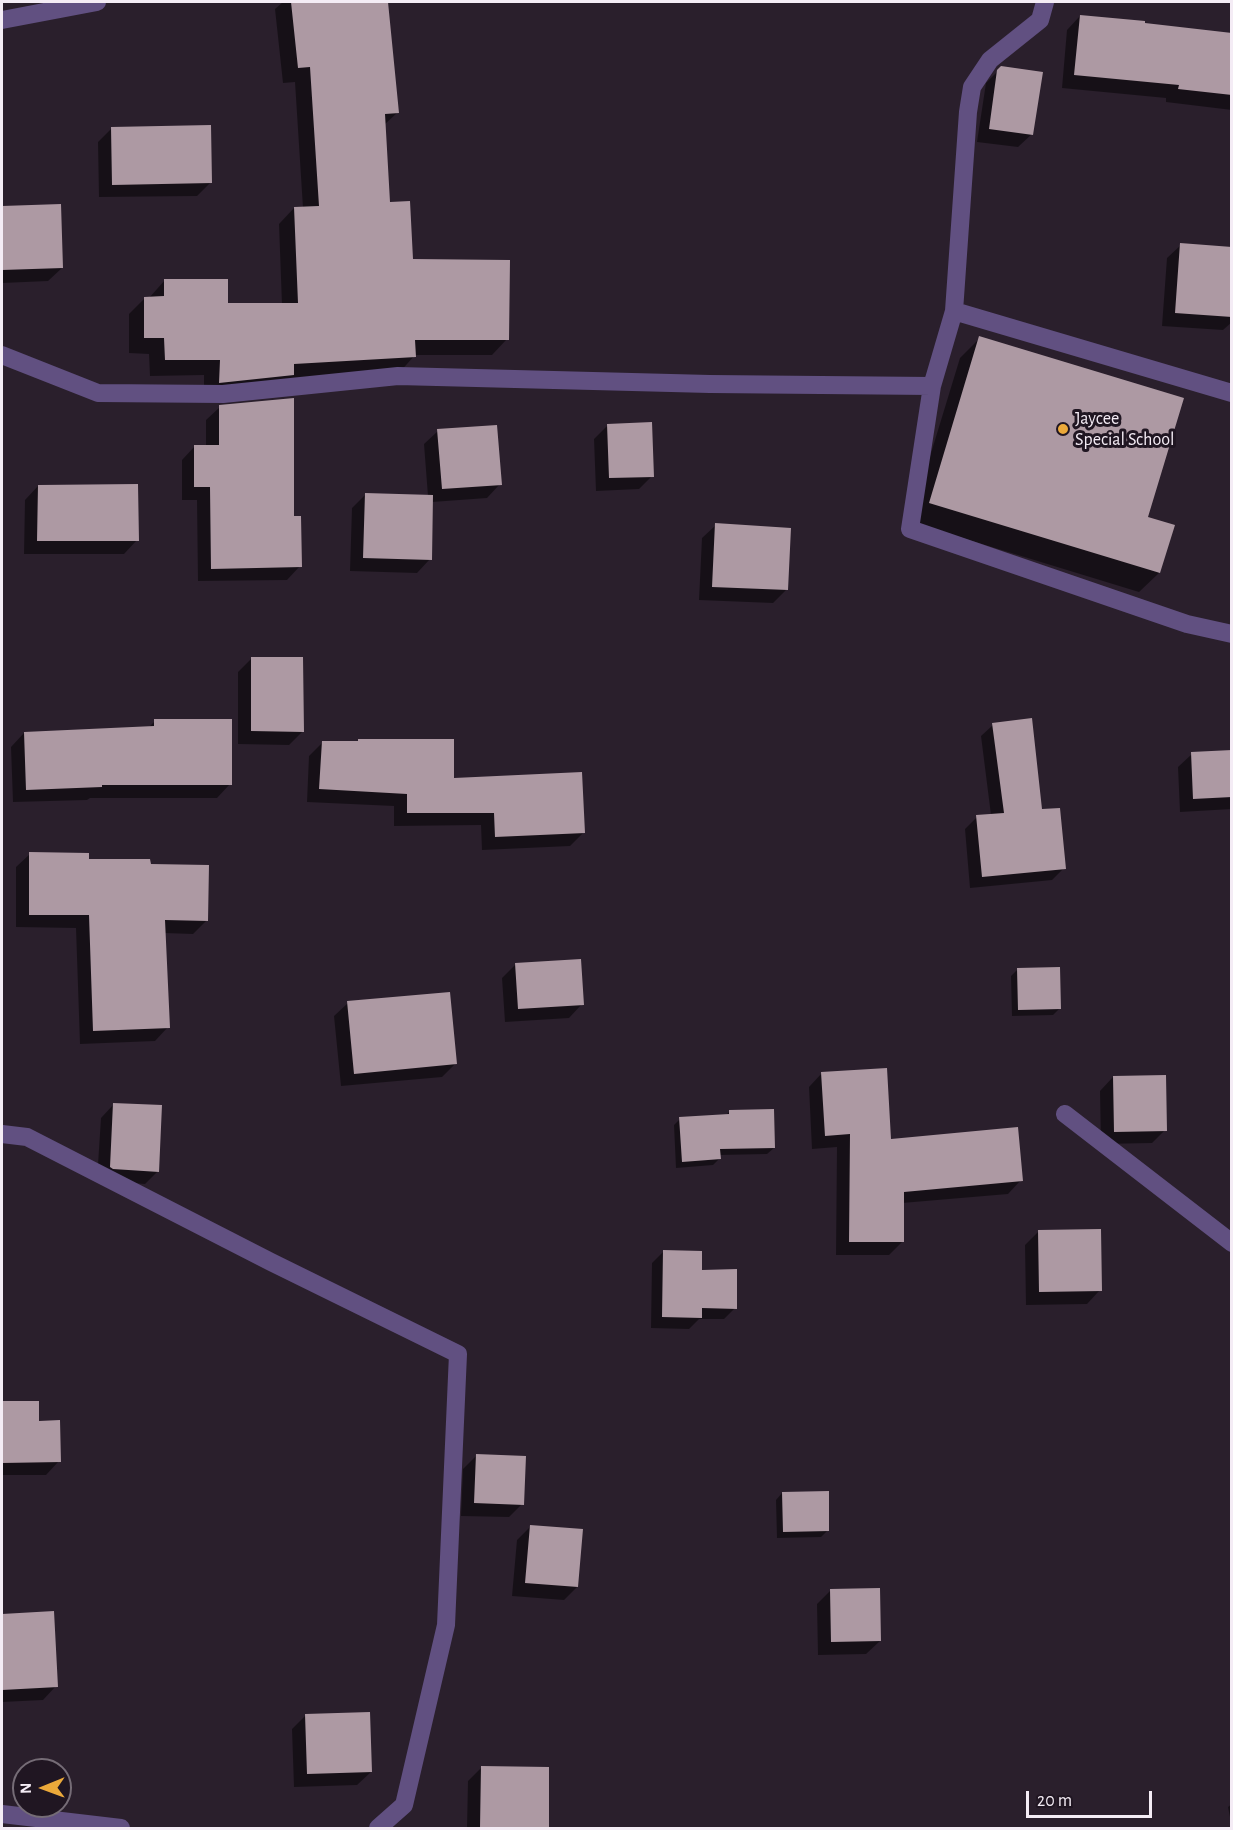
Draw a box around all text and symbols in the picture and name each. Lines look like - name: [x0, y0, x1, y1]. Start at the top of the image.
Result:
- place label: Jaycee Special School: [1075, 408, 1175, 450]
- marker: Jaycee Special School: [1056, 422, 1070, 436]
- north arrow: [12, 1758, 72, 1818]
- scale bar: [1029, 1779, 1155, 1817]
- text: N: [18, 1783, 34, 1794]
- text: 20 m: [1037, 1792, 1072, 1810]

